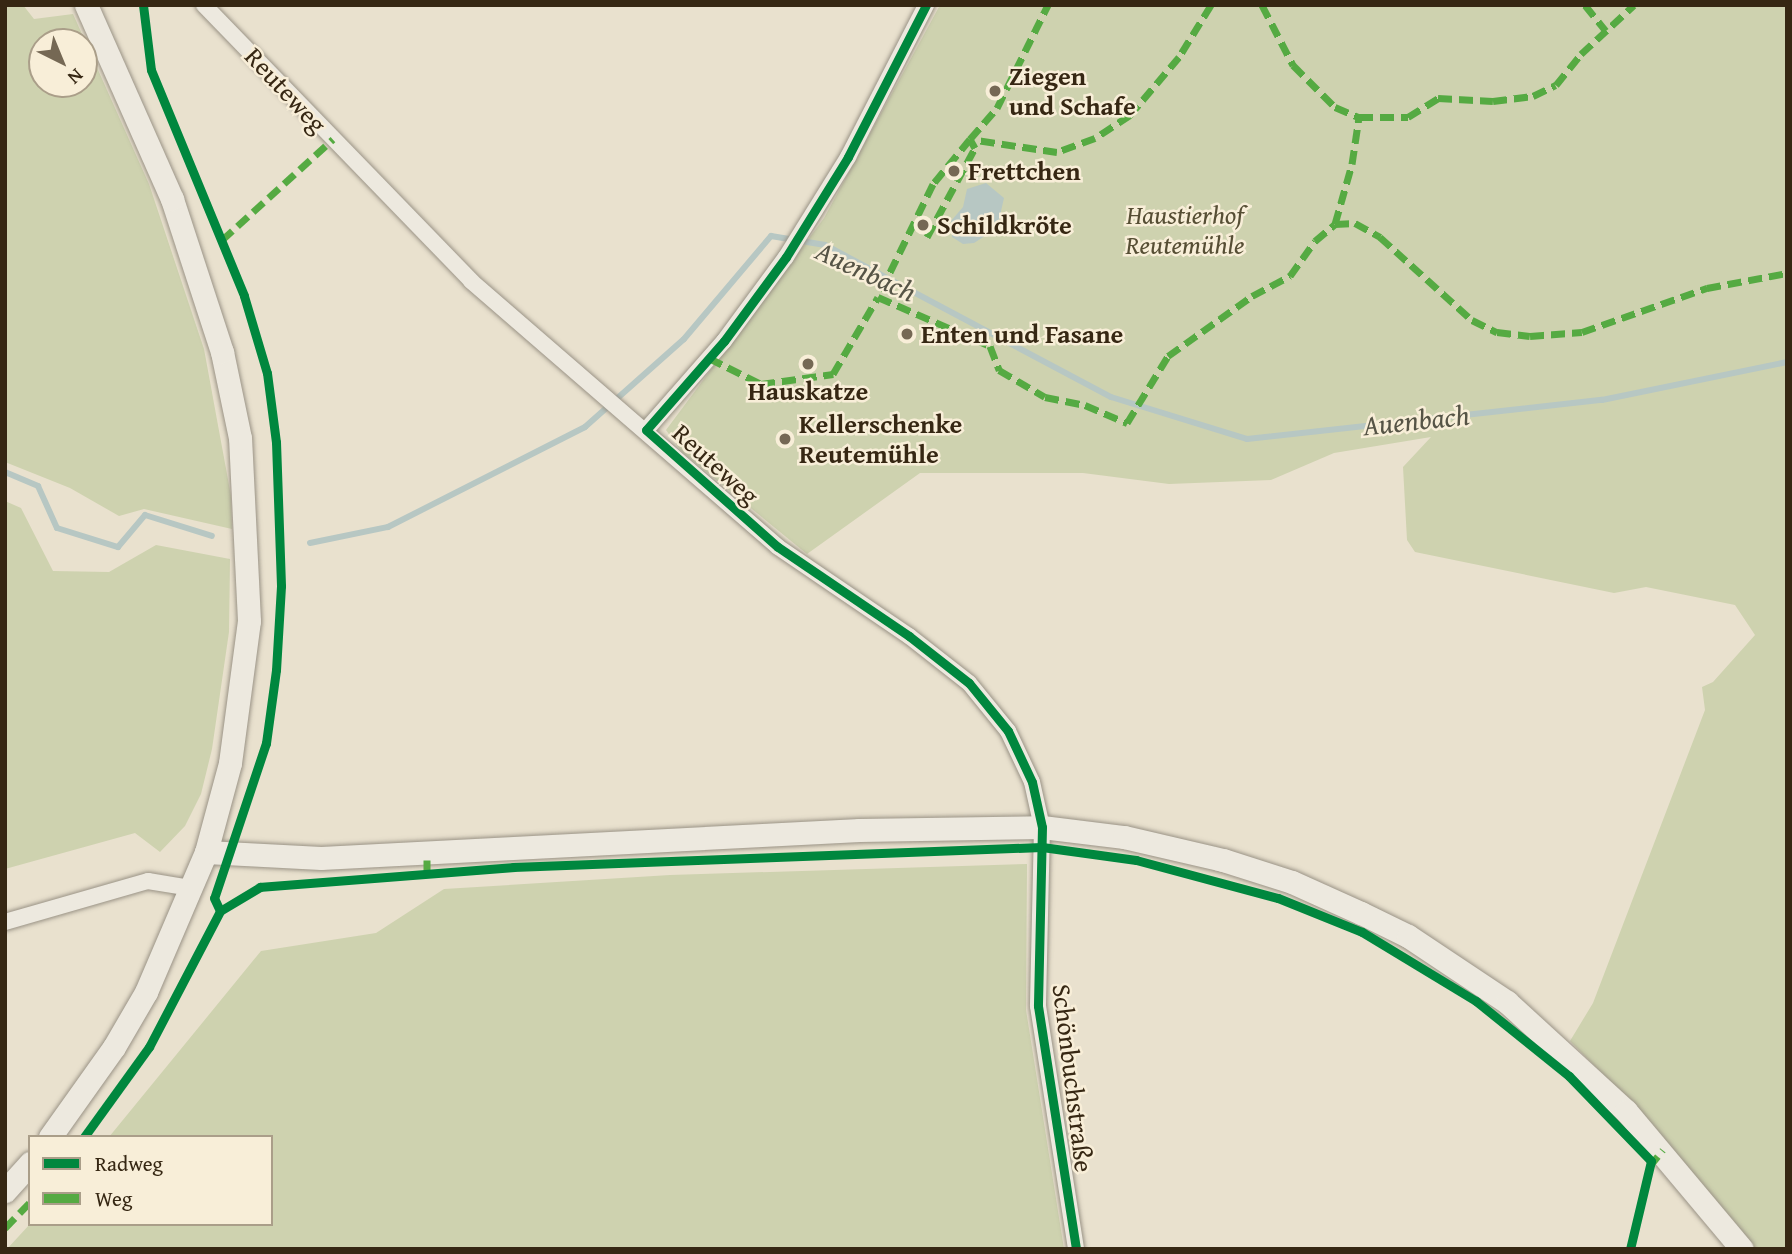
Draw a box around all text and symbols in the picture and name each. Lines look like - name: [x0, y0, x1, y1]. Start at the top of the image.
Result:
- north arrow: [28, 28, 98, 98]
- street label: Reuteweg: [239, 41, 333, 139]
- place label: Ziegen und Schafe: [1009, 60, 1136, 122]
- text: N: [62, 62, 90, 91]
- marker: Ziegen und Schafe: [987, 83, 1003, 99]
- place label: Frettchen: [968, 155, 1081, 187]
- marker: Frettchen: [946, 163, 962, 179]
- park label: Haustierhof Reutemühle: [1126, 199, 1244, 260]
- place label: Schildkröte: [937, 209, 1072, 241]
- marker: Schildkröte: [915, 217, 931, 233]
- water label: Auenbach: [810, 233, 922, 309]
- place label: Enten und Fasane: [921, 318, 1123, 350]
- marker: Enten und Fasane: [899, 326, 915, 342]
- marker: Hauskatze: [800, 356, 816, 372]
- place label: Hauskatze: [748, 375, 868, 407]
- water label: Auenbach: [1361, 398, 1471, 442]
- place label: Kellerschenke Reutemühle: [799, 408, 962, 470]
- street label: Reuteweg: [666, 417, 766, 511]
- marker: Kellerschenke Reutemühle: [777, 431, 793, 447]
- street label: Schönbuchstraße: [1046, 982, 1100, 1174]
- legend: [28, 1135, 273, 1226]
- text: Radweg: [95, 1148, 163, 1179]
- text: Weg: [95, 1183, 132, 1214]

